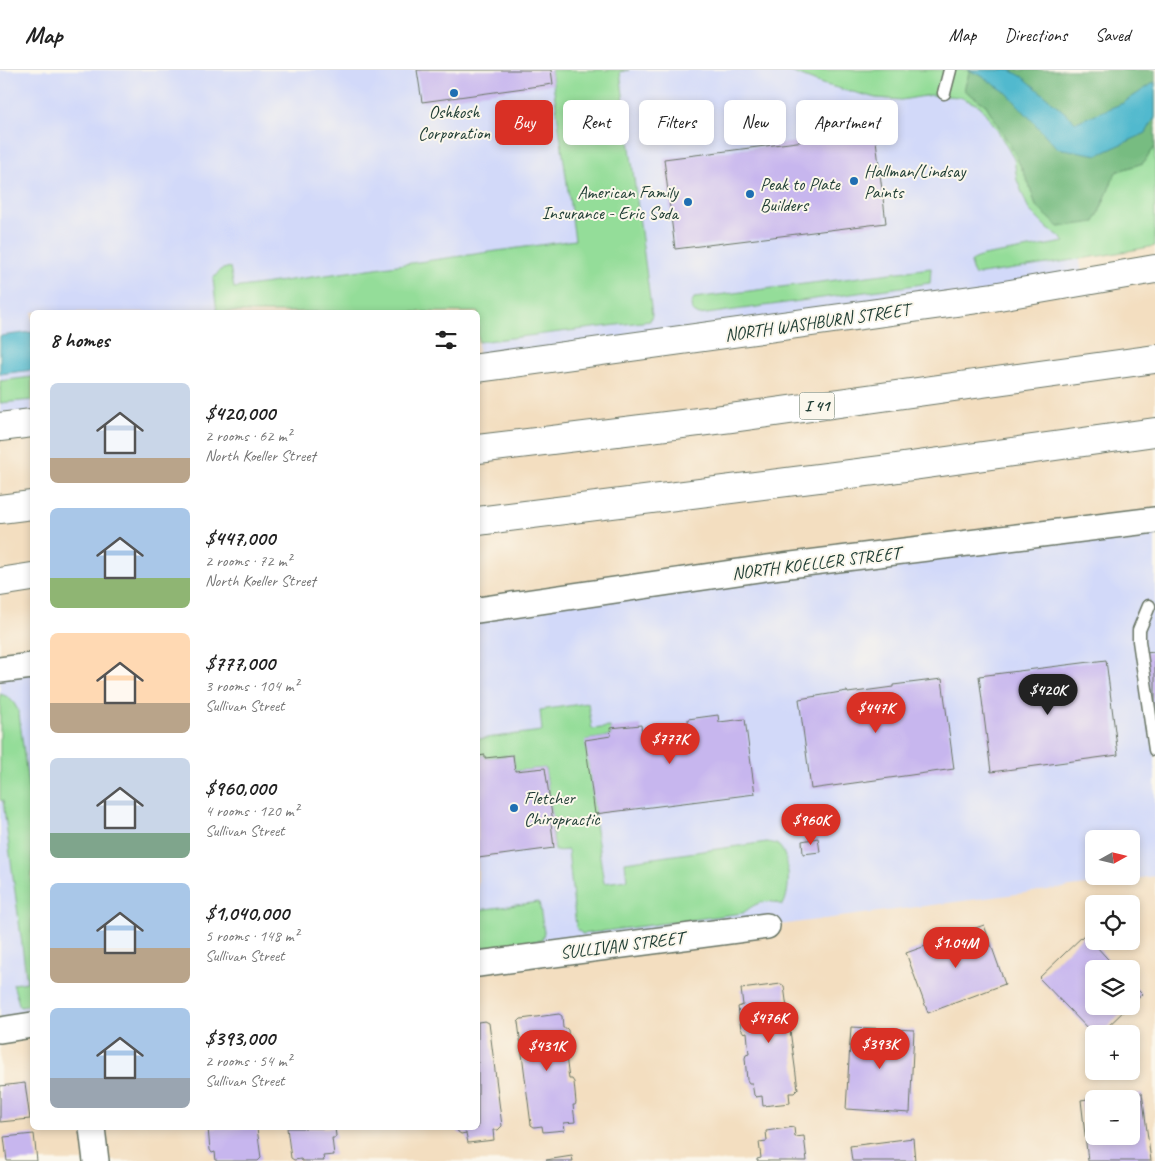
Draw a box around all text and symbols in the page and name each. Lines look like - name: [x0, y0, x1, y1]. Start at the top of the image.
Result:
- text: Map: [25, 20, 62, 50]
- text: Map: [949, 24, 976, 46]
- text: Directions: [1004, 24, 1067, 46]
- text: Saved: [1095, 24, 1130, 46]
- marker: Oshkosh Corporation: [448, 87, 460, 99]
- chip: Buy: [495, 100, 553, 145]
- chip: Rent: [563, 100, 629, 145]
- chip: Filters: [639, 100, 714, 145]
- chip: New: [724, 100, 786, 145]
- chip: Apartment: [796, 100, 898, 145]
- place label: Oshkosh Corporation: [418, 101, 491, 144]
- place label: Hallman/Lindsay Paints: [864, 160, 967, 203]
- place label: Peak to Plate Builders: [760, 173, 841, 216]
- marker: Hallman/Lindsay Paints: [848, 175, 860, 187]
- place label: American Family Insurance - Eric Soda: [542, 181, 680, 224]
- marker: Peak to Plate Builders: [744, 188, 756, 200]
- marker: American Family Insurance - Eric Soda: [682, 196, 694, 208]
- street label: NORTH WASHBURN STREET: [723, 298, 915, 346]
- icon: filters: [432, 326, 460, 354]
- text: 8 homes: [50, 327, 109, 353]
- road number: I 41: [800, 392, 834, 420]
- text: $420,000: [205, 400, 275, 426]
- icon: home: [90, 403, 150, 463]
- text: 2 rooms · 62 m²: [205, 426, 291, 446]
- text: North Koeller Street: [205, 446, 316, 466]
- text: $447,000: [205, 525, 275, 551]
- icon: home: [90, 528, 150, 588]
- street label: NORTH KOELLER STREET: [731, 541, 906, 584]
- text: 2 rooms · 72 m²: [205, 551, 291, 571]
- text: North Koeller Street: [205, 571, 316, 591]
- text: $777,000: [205, 650, 275, 676]
- icon: home: [90, 653, 150, 713]
- pin: $420K: [1013, 674, 1083, 716]
- text: 3 rooms · 104 m²: [205, 676, 299, 696]
- text: $420K: [1030, 680, 1066, 700]
- pin: $447K: [841, 692, 911, 734]
- text: Sullivan Street: [205, 696, 284, 716]
- text: $447K: [858, 698, 894, 718]
- pin: $777K: [635, 722, 705, 765]
- text: $777K: [652, 729, 688, 749]
- text: $960,000: [205, 775, 276, 801]
- icon: home: [90, 778, 150, 838]
- place label: Fletcher Chiropractic: [524, 787, 601, 830]
- text: 4 rooms · 120 m²: [205, 801, 299, 821]
- marker: Fletcher Chiropractic: [508, 802, 520, 814]
- pin: $960K: [776, 804, 846, 846]
- text: $960K: [792, 810, 830, 830]
- text: Sullivan Street: [205, 821, 284, 841]
- north arrow: [1085, 830, 1140, 885]
- map controls: [1085, 830, 1140, 1145]
- button: locate: [1085, 895, 1140, 950]
- text: $1,040,000: [205, 900, 289, 926]
- icon: home: [90, 903, 150, 963]
- text: 5 rooms · 148 m²: [205, 926, 299, 946]
- street label: SULLIVAN STREET: [559, 926, 690, 963]
- pin: $1.04M: [915, 926, 997, 969]
- text: $1.04M: [934, 933, 978, 953]
- text: Sullivan Street: [205, 946, 284, 966]
- button: layers: [1085, 960, 1140, 1015]
- pin: $476K: [734, 1002, 804, 1044]
- text: $476K: [750, 1008, 788, 1028]
- text: $393,000: [205, 1025, 275, 1051]
- button: +: [1085, 1025, 1140, 1080]
- icon: home: [90, 1028, 150, 1088]
- pin: $393K: [845, 1028, 915, 1070]
- pin: $431K: [512, 1030, 582, 1072]
- text: $393K: [862, 1034, 898, 1054]
- text: $431K: [529, 1036, 565, 1056]
- text: 2 rooms · 54 m²: [205, 1051, 291, 1071]
- text: Sullivan Street: [205, 1071, 284, 1091]
- button: −: [1085, 1090, 1140, 1145]

